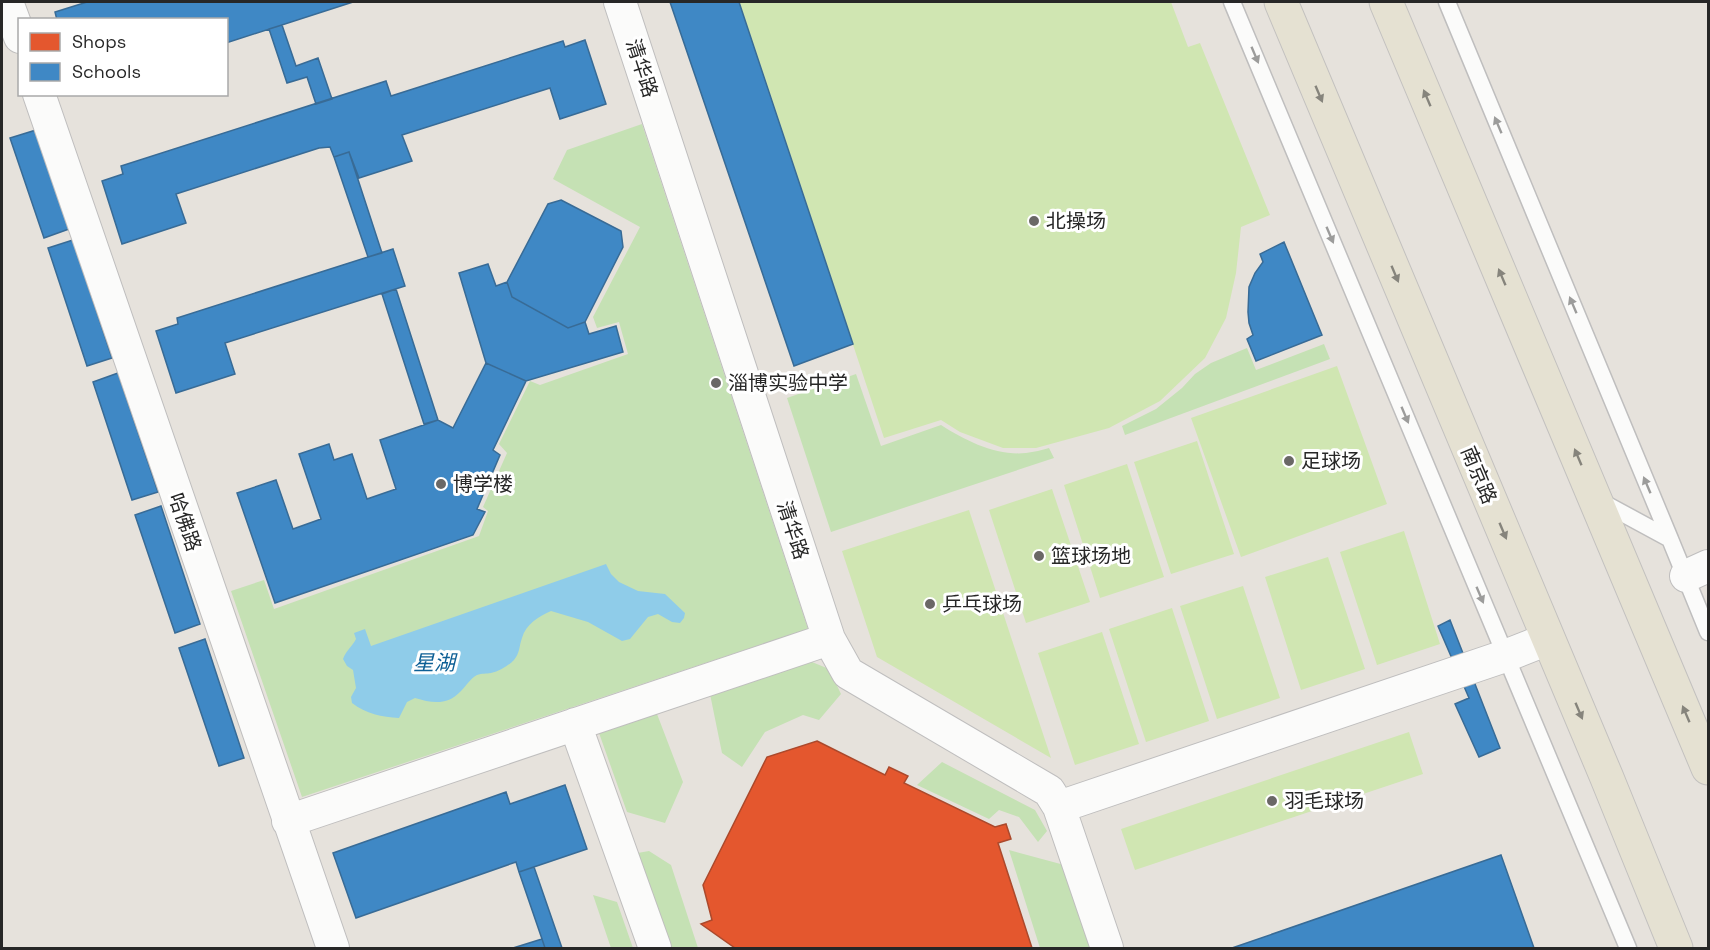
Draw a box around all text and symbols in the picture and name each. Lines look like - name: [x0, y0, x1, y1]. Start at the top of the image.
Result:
- legend: [18, 18, 228, 96]
- text: Shops: [72, 30, 126, 53]
- street label: 清华路: [620, 35, 664, 101]
- one-way arrow: [1250, 47, 1260, 65]
- text: Schools: [72, 60, 141, 83]
- one-way arrow: [1315, 85, 1325, 103]
- one-way arrow: [1422, 88, 1432, 106]
- one-way arrow: [1493, 115, 1503, 133]
- place label: 北操场: [1046, 208, 1106, 234]
- marker: 北操场: [1027, 214, 1041, 228]
- one-way arrow: [1325, 227, 1335, 245]
- one-way arrow: [1391, 265, 1400, 283]
- one-way arrow: [1497, 268, 1507, 286]
- one-way arrow: [1568, 295, 1578, 313]
- place label: 淄博实验中学: [728, 370, 848, 396]
- marker: 淄博实验中学: [709, 376, 723, 390]
- one-way arrow: [1400, 407, 1410, 425]
- street label: 南京路: [1455, 442, 1503, 508]
- place label: 足球场: [1301, 448, 1361, 474]
- one-way arrow: [1573, 448, 1582, 466]
- marker: 足球场: [1282, 454, 1296, 468]
- place label: 博学楼: [453, 471, 513, 497]
- one-way arrow: [1642, 476, 1651, 494]
- marker: 博学楼: [434, 477, 448, 491]
- street label: 哈佛路: [163, 489, 207, 555]
- street label: 清华路: [771, 497, 815, 563]
- one-way arrow: [1498, 523, 1508, 541]
- place label: 篮球场地: [1051, 543, 1131, 569]
- marker: 篮球场地: [1032, 549, 1046, 563]
- one-way arrow: [1475, 587, 1485, 605]
- place label: 乒乓球场: [942, 591, 1022, 617]
- marker: 乒乓球场: [923, 597, 937, 611]
- water label: 星湖: [413, 649, 458, 676]
- one-way arrow: [1575, 702, 1584, 720]
- one-way arrow: [1681, 705, 1691, 723]
- place label: 羽毛球场: [1284, 788, 1364, 814]
- marker: 羽毛球场: [1265, 794, 1279, 808]

